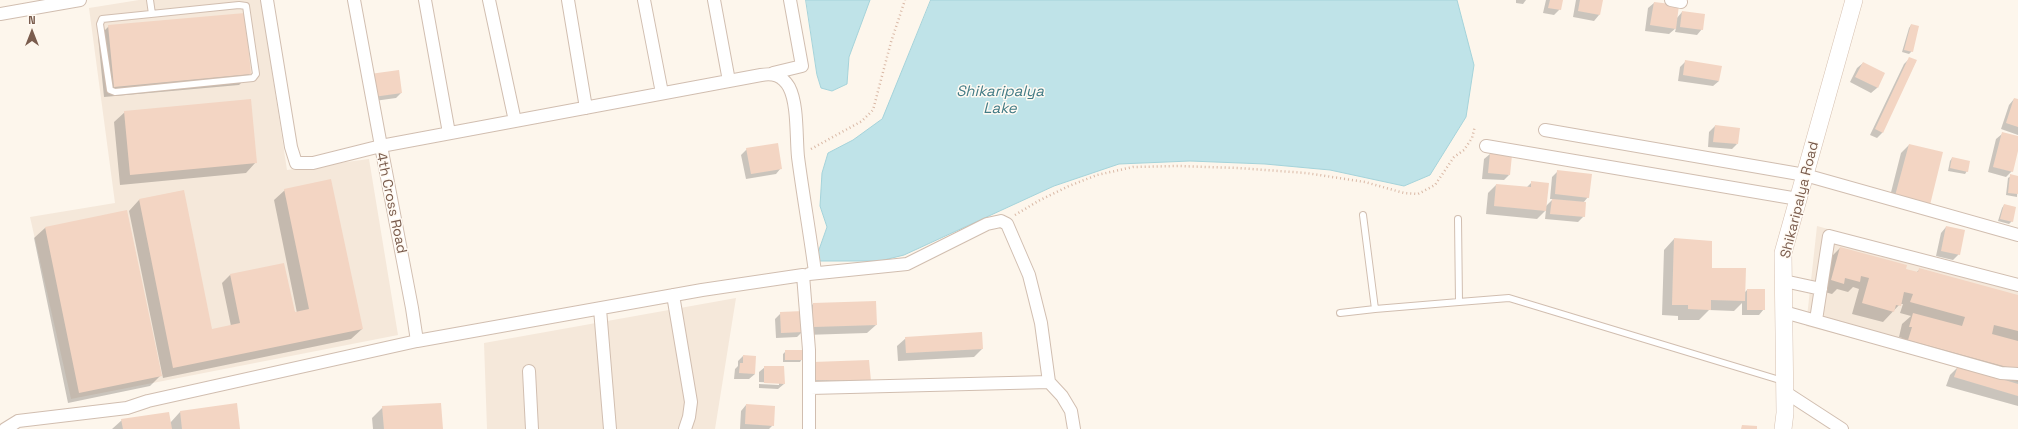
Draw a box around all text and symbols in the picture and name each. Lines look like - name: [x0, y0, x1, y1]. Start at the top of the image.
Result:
- north arrow: [12, 12, 52, 52]
- text: N: [28, 13, 36, 27]
- water label: Shikaripalya Lake: [956, 83, 1044, 118]
- street label: Shikaripalya Road: [1777, 140, 1823, 260]
- street label: 4th Cross Road: [372, 151, 410, 255]

